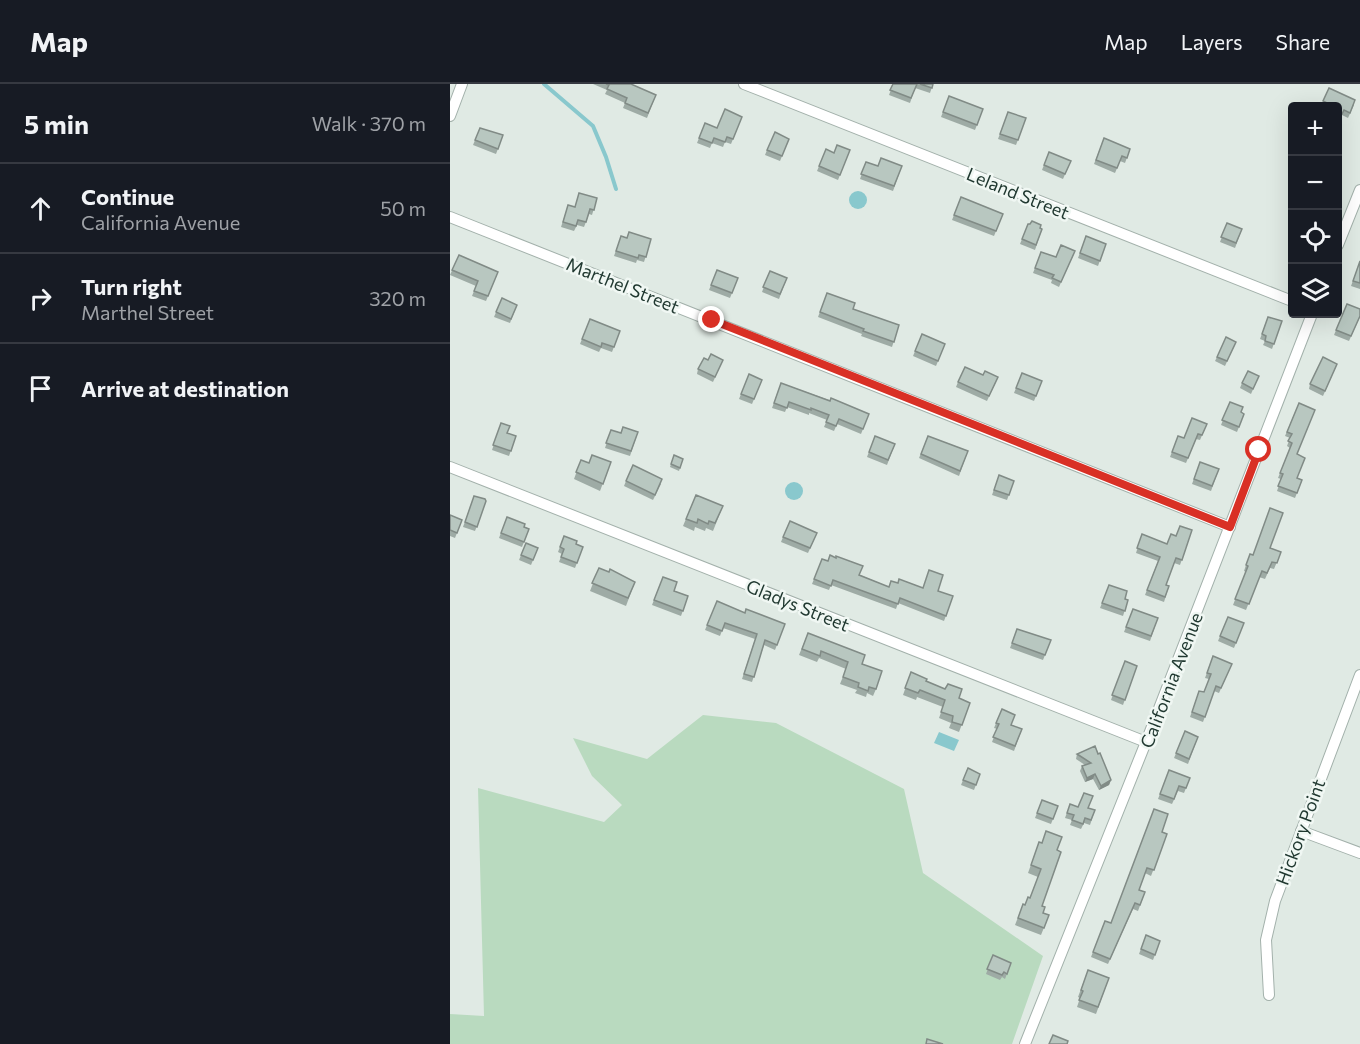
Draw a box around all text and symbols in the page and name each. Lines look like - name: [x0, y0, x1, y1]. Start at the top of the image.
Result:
- text: Map: [30, 24, 88, 58]
- text: Map: [1104, 29, 1148, 54]
- text: Layers: [1181, 29, 1243, 54]
- text: Share: [1276, 29, 1330, 54]
- map controls: [1288, 102, 1342, 318]
- button: +: [1288, 102, 1342, 156]
- text: 5 min: [24, 108, 89, 139]
- text: Walk · 370 m: [312, 111, 426, 135]
- button: −: [1288, 156, 1342, 210]
- street label: Leland Street: [963, 162, 1073, 224]
- text: Continue: [81, 183, 174, 210]
- icon: ahead: [24, 192, 57, 225]
- text: 50 m: [380, 196, 426, 220]
- text: California Avenue: [81, 210, 240, 234]
- button: locate: [1288, 210, 1342, 264]
- street label: Marthel Street: [563, 252, 683, 318]
- button: layers: [1288, 264, 1342, 318]
- text: Turn right: [81, 273, 182, 300]
- icon: right: [24, 282, 57, 315]
- text: 320 m: [369, 286, 426, 310]
- text: Marthel Street: [81, 300, 214, 324]
- route end: [698, 306, 724, 332]
- icon: arrive: [24, 372, 57, 405]
- text: Arrive at destination: [81, 375, 289, 402]
- route start: [1245, 436, 1271, 462]
- street label: Gladys Street: [743, 574, 853, 636]
- street label: California Avenue: [1135, 609, 1207, 751]
- street label: Hickory Point: [1271, 776, 1329, 888]

